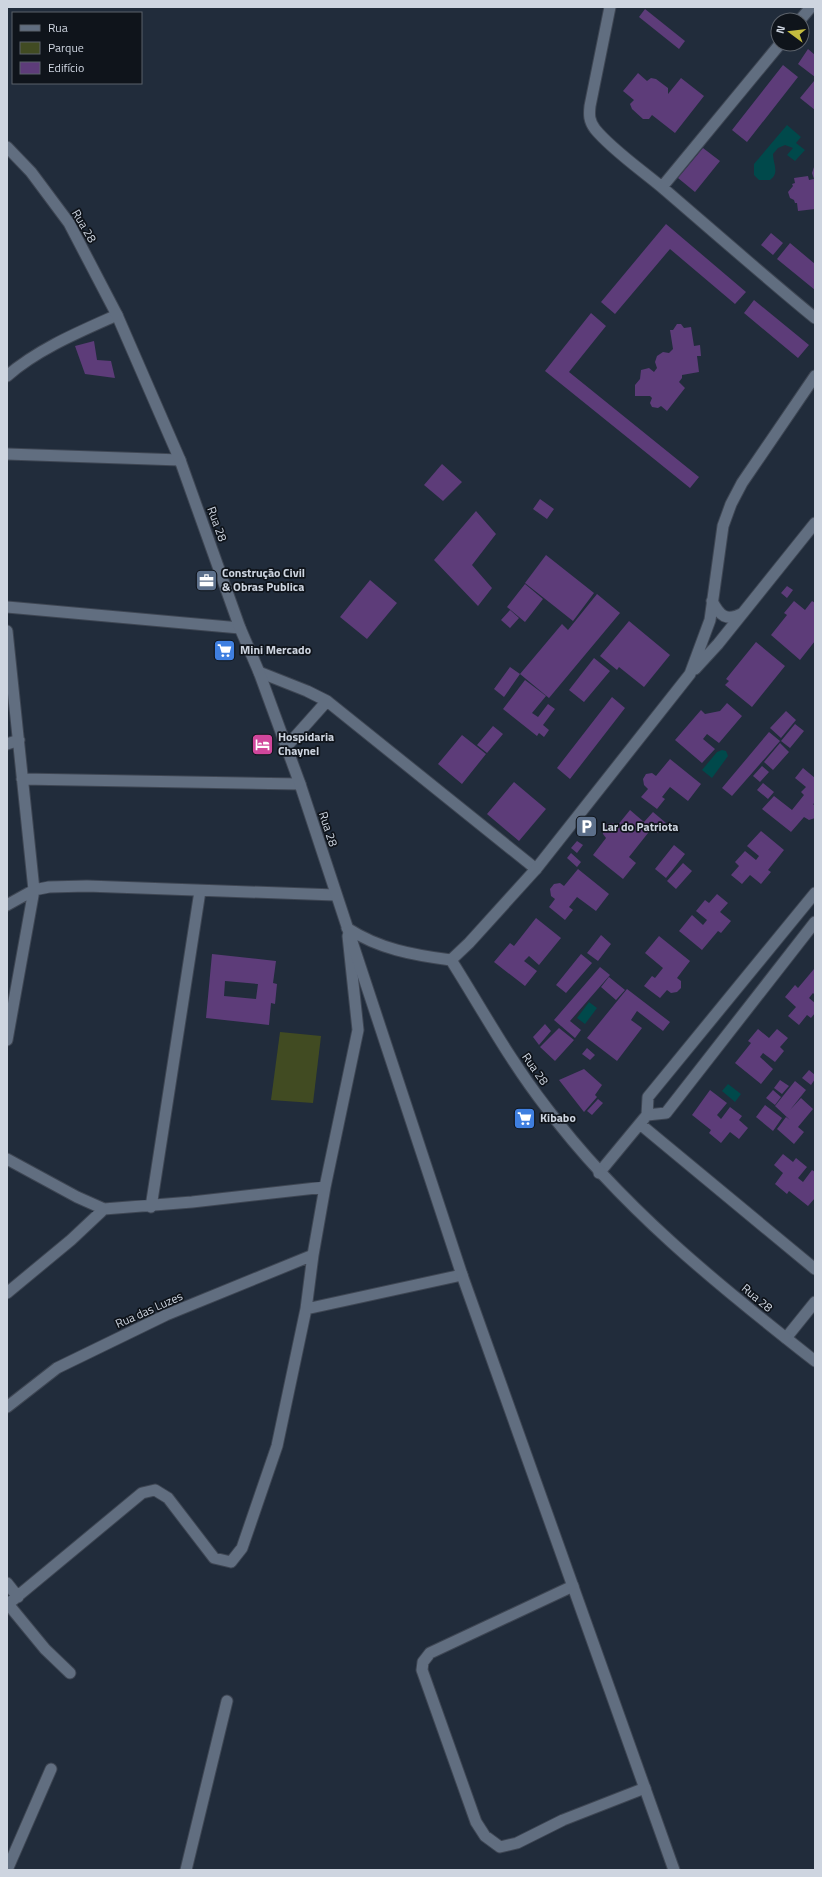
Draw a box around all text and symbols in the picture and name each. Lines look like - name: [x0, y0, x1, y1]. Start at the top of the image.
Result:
- legend: [12, 12, 142, 84]
- north arrow: [770, 12, 810, 52]
- text: Rua: [48, 18, 68, 37]
- text: N: [772, 24, 789, 35]
- text: Parque: [48, 38, 84, 57]
- text: Edifício: [48, 58, 84, 77]
- street label: Rua 28: [67, 205, 102, 246]
- street label: Rua 28: [202, 504, 233, 544]
- place label: Construção Civil & Obras Publica: [222, 563, 305, 596]
- office icon: Construção Civil & Obras Publica: [193, 567, 219, 593]
- supermarket icon: Mini Mercado: [212, 637, 238, 663]
- place label: Mini Mercado: [240, 640, 311, 659]
- place label: Hospidaria Chaynel: [278, 727, 334, 760]
- hotel icon: Hospidaria Chaynel: [249, 731, 275, 757]
- street label: Rua 28: [314, 809, 343, 849]
- parking icon: Lar do Patriota: [573, 814, 599, 840]
- place label: Lar do Patriota: [602, 817, 678, 836]
- street label: Rua 28: [517, 1049, 554, 1089]
- supermarket icon: Kibabo: [512, 1105, 538, 1131]
- place label: Kibabo: [540, 1108, 576, 1127]
- street label: Rua 28: [737, 1279, 777, 1317]
- street label: Rua das Luzes: [112, 1286, 186, 1333]

